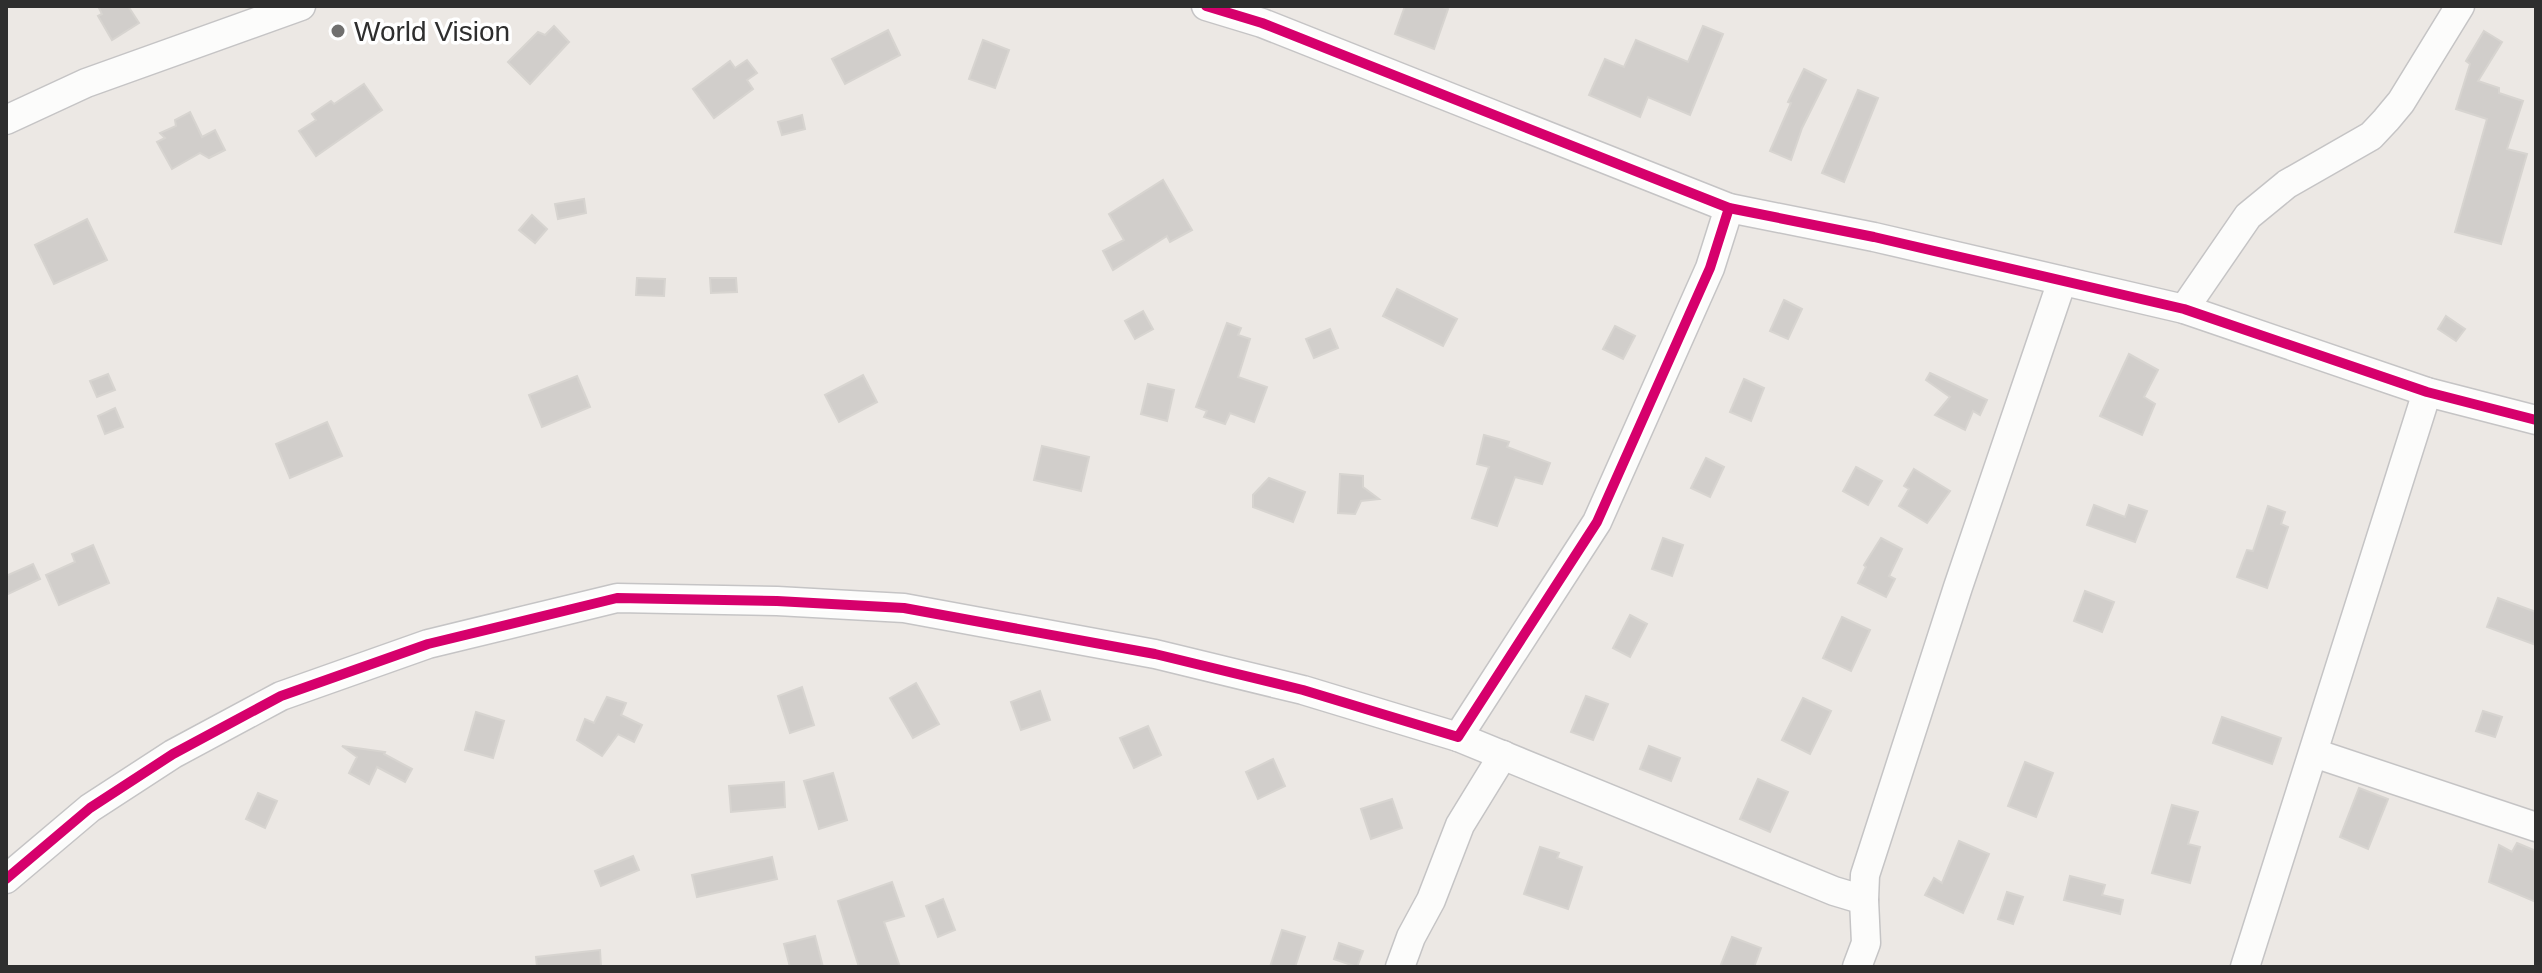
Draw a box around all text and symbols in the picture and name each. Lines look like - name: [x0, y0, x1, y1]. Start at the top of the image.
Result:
- place label: World Vision: [354, 16, 510, 47]
- marker: World Vision: [329, 22, 347, 40]

